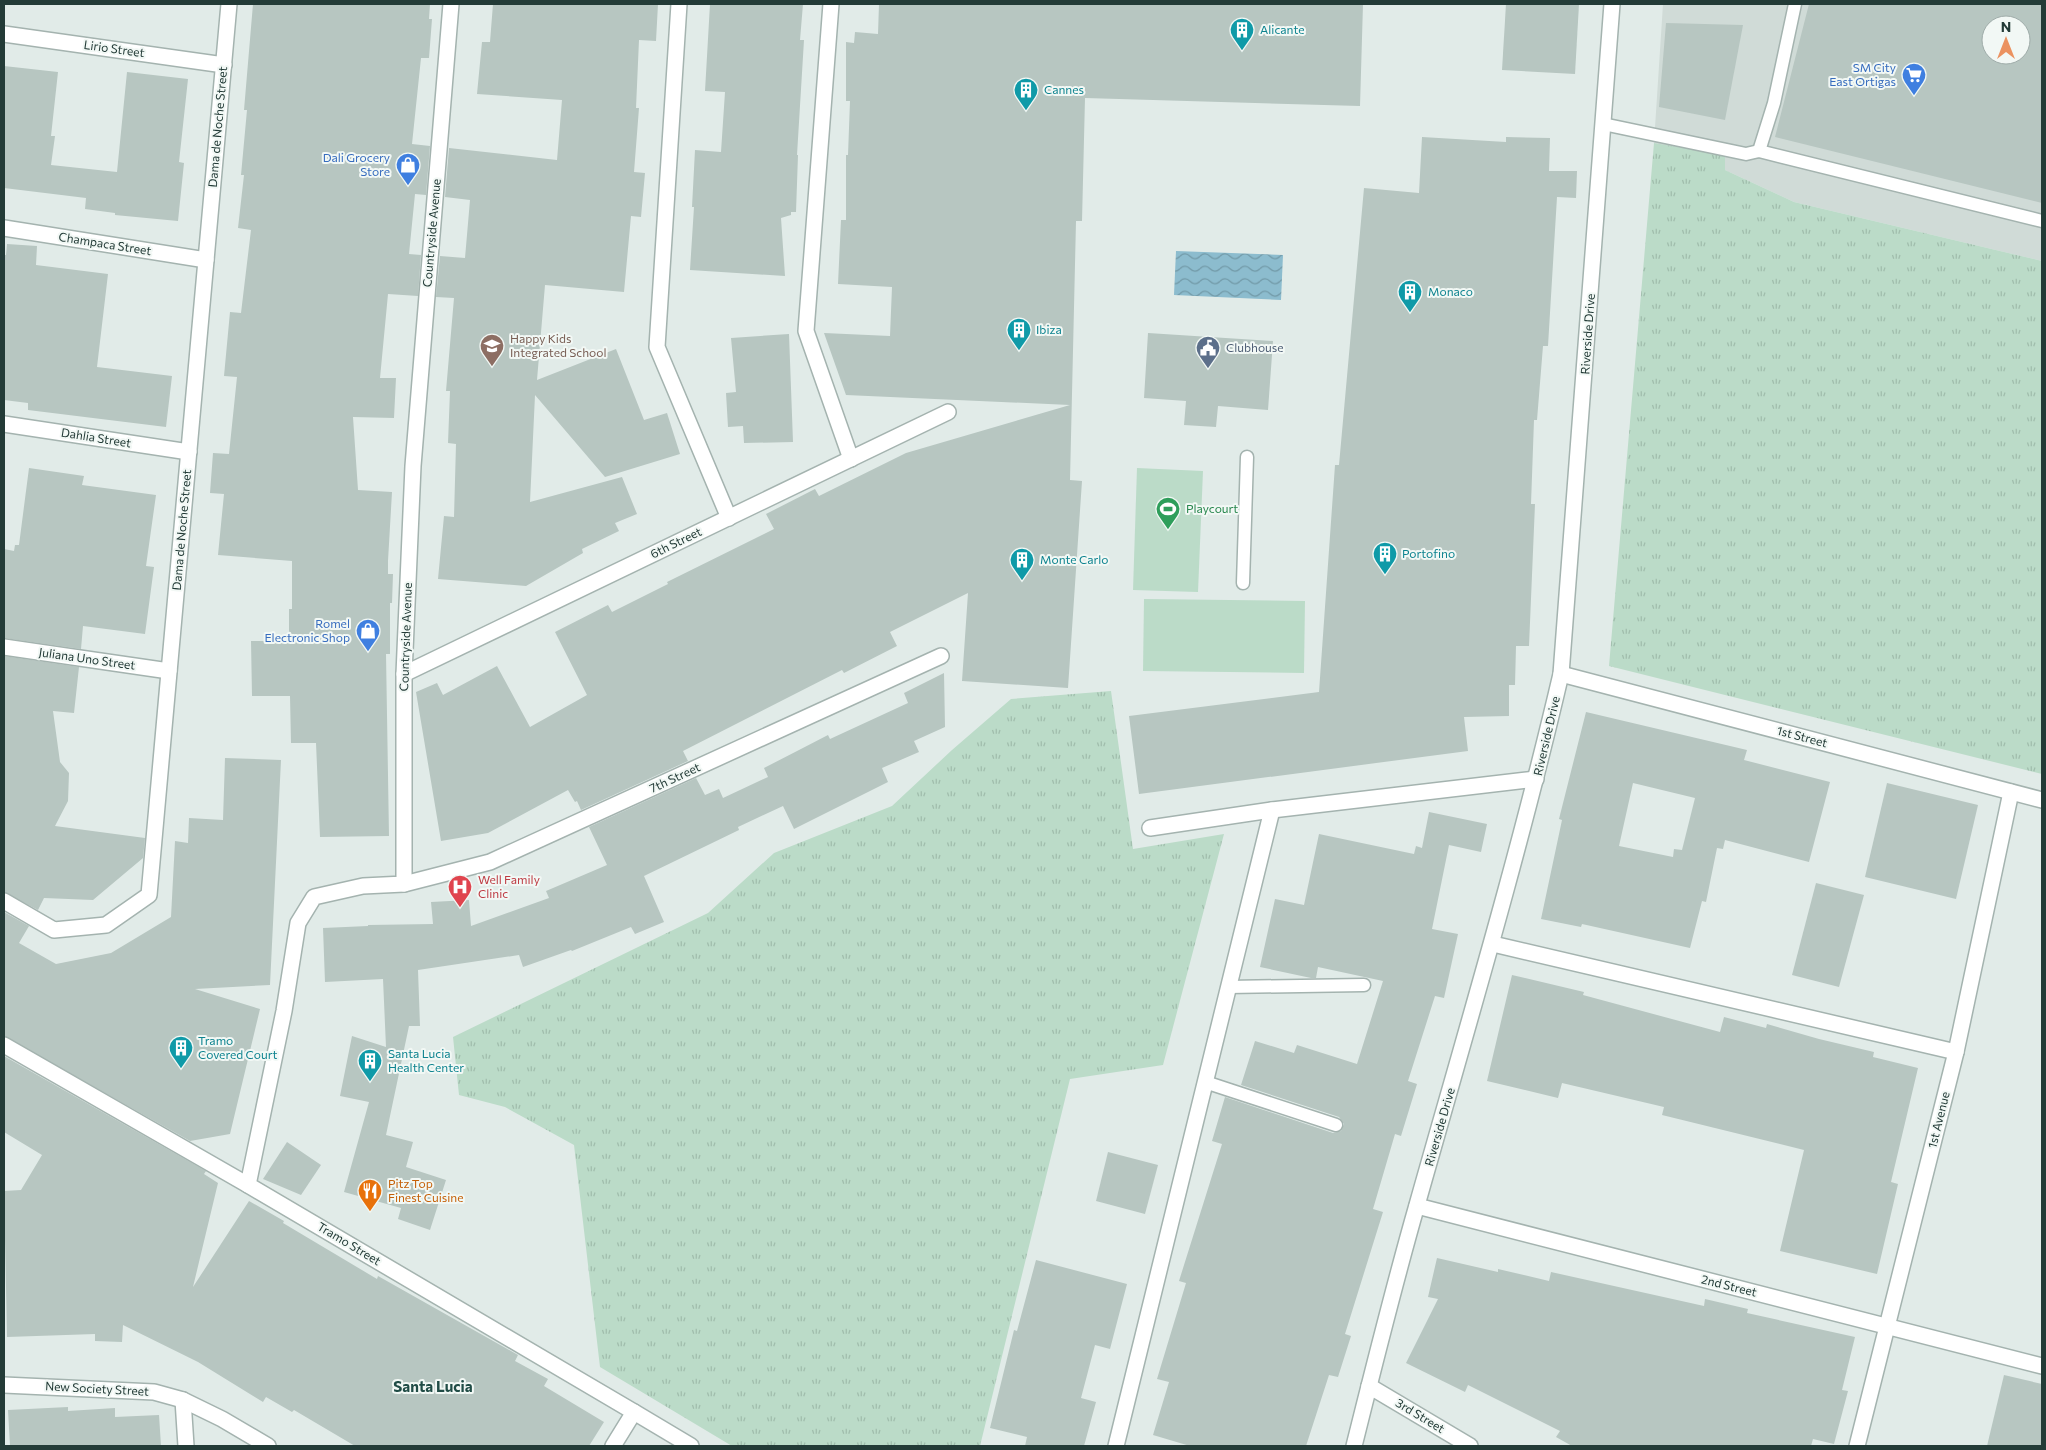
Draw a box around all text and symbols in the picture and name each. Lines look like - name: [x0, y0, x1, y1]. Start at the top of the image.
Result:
- north arrow: [1981, 15, 2031, 65]
- building icon: Alicante: [1229, 17, 1255, 51]
- text: N: [2001, 18, 2011, 35]
- place label: Alicante: [1260, 22, 1305, 36]
- street label: Lirio Street: [83, 37, 146, 59]
- place label: SM City East Ortigas: [1829, 60, 1896, 88]
- supermarket icon: SM City East Ortigas: [1901, 62, 1927, 96]
- street label: Dama de Noche Street: [205, 66, 229, 188]
- building icon: Cannes: [1013, 77, 1039, 111]
- place label: Cannes: [1044, 82, 1084, 96]
- place label: Dali Grocery Store: [323, 150, 390, 178]
- shop icon: Dali Grocery Store: [395, 152, 421, 186]
- street label: Countryside Avenue: [419, 178, 443, 288]
- street label: Champaca Street: [58, 229, 153, 257]
- building icon: Monaco: [1397, 279, 1423, 313]
- place label: Monaco: [1428, 284, 1473, 298]
- street label: Riverside Drive: [1577, 293, 1597, 375]
- building icon: Ibiza: [1006, 317, 1032, 351]
- place label: Ibiza: [1036, 322, 1062, 336]
- place label: Happy Kids Integrated School: [510, 331, 606, 359]
- school or university icon: Happy Kids Integrated School: [479, 333, 505, 367]
- public building icon: Clubhouse: [1195, 335, 1221, 369]
- place label: Clubhouse: [1226, 340, 1284, 354]
- street label: Dahlia Street: [60, 425, 132, 449]
- street label: Dama de Noche Street: [169, 469, 193, 591]
- sports icon: Playcourt: [1155, 496, 1181, 530]
- place label: Playcourt: [1186, 501, 1238, 515]
- street label: 6th Street: [648, 524, 704, 561]
- building icon: Portofino: [1372, 541, 1398, 575]
- place label: Portofino: [1402, 546, 1455, 560]
- building icon: Monte Carlo: [1009, 547, 1035, 581]
- place label: Monte Carlo: [1040, 552, 1108, 566]
- street label: Countryside Avenue: [396, 582, 414, 692]
- place label: Romel Electronic Shop: [265, 616, 350, 644]
- shop icon: Romel Electronic Shop: [355, 618, 381, 652]
- street label: Juliana Uno Street: [38, 644, 136, 673]
- street label: Riverside Drive: [1530, 695, 1562, 777]
- street label: 1st Street: [1775, 723, 1829, 750]
- street label: 7th Street: [647, 759, 702, 795]
- place label: Well Family Clinic: [478, 872, 540, 900]
- hospital icon: Well Family Clinic: [447, 874, 473, 908]
- place label: Tramo Covered Court: [198, 1033, 277, 1061]
- building icon: Tramo Covered Court: [168, 1035, 194, 1069]
- place label: Santa Lucia Health Center: [388, 1046, 464, 1074]
- building icon: Santa Lucia Health Center: [357, 1048, 383, 1082]
- street label: Riverside Drive: [1421, 1086, 1457, 1168]
- street label: 1st Avenue: [1924, 1090, 1952, 1149]
- place label: Pitz Top Finest Cuisine: [388, 1176, 464, 1204]
- restaurant icon: Pitz Top Finest Cuisine: [357, 1178, 383, 1212]
- street label: Tramo Street: [315, 1219, 384, 1268]
- street label: 2nd Street: [1700, 1271, 1759, 1299]
- district label: Santa Lucia: [393, 1377, 473, 1395]
- street label: New Society Street: [45, 1378, 149, 1398]
- street label: 3rd Street: [1394, 1395, 1448, 1435]

